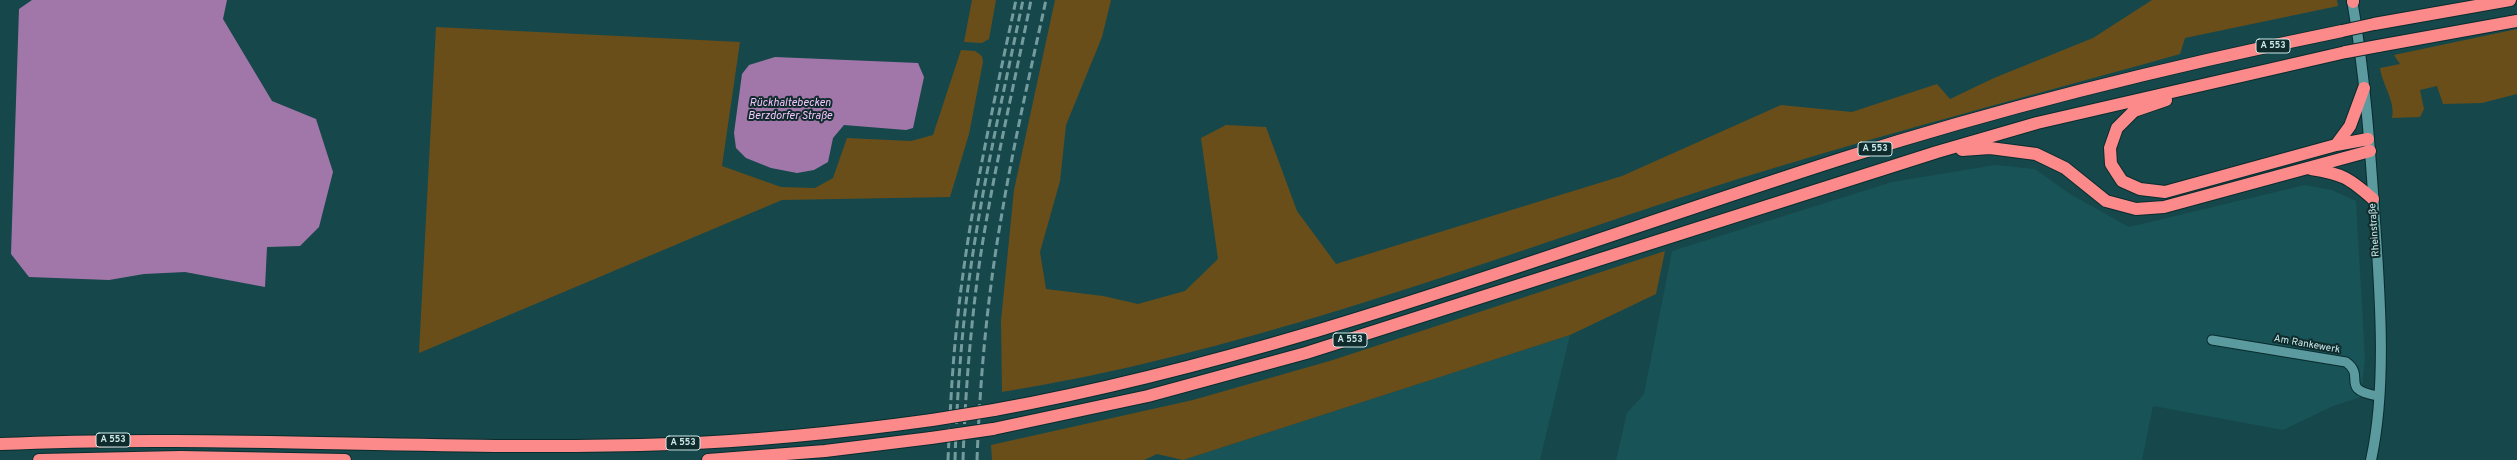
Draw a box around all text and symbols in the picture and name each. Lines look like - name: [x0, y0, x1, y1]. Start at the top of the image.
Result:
- road number: A 553: [2256, 39, 2290, 53]
- water label: Rückhaltebecken Berzdorfer Straße: [748, 97, 832, 123]
- road number: A 553: [1858, 142, 1892, 156]
- street label: Rheinstraße: [2367, 203, 2383, 257]
- road number: A 553: [1333, 333, 1367, 347]
- street label: Am Rankewerk: [2273, 333, 2341, 357]
- road number: A 553: [96, 433, 130, 447]
- road number: A 553: [666, 436, 700, 450]

